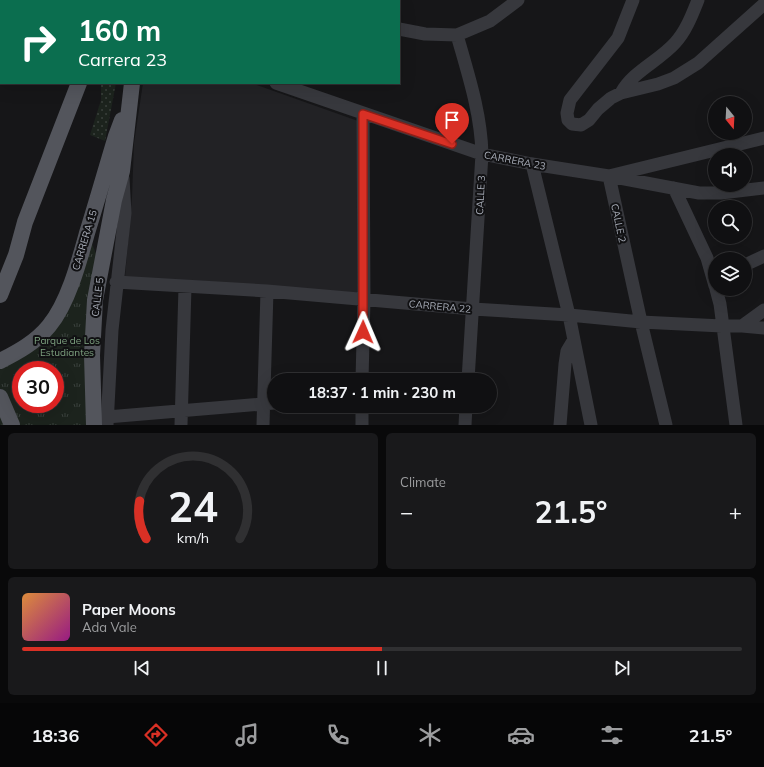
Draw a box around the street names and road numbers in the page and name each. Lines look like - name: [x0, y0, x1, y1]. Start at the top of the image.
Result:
- street label: CARRERA 23: [483, 148, 547, 173]
- street label: CALLE 3: [473, 175, 488, 215]
- street label: CALLE 2: [608, 202, 629, 244]
- street label: CARRERA 15: [69, 208, 100, 272]
- street label: CALLE 5: [89, 277, 106, 317]
- street label: CARRERA 22: [408, 297, 472, 316]

